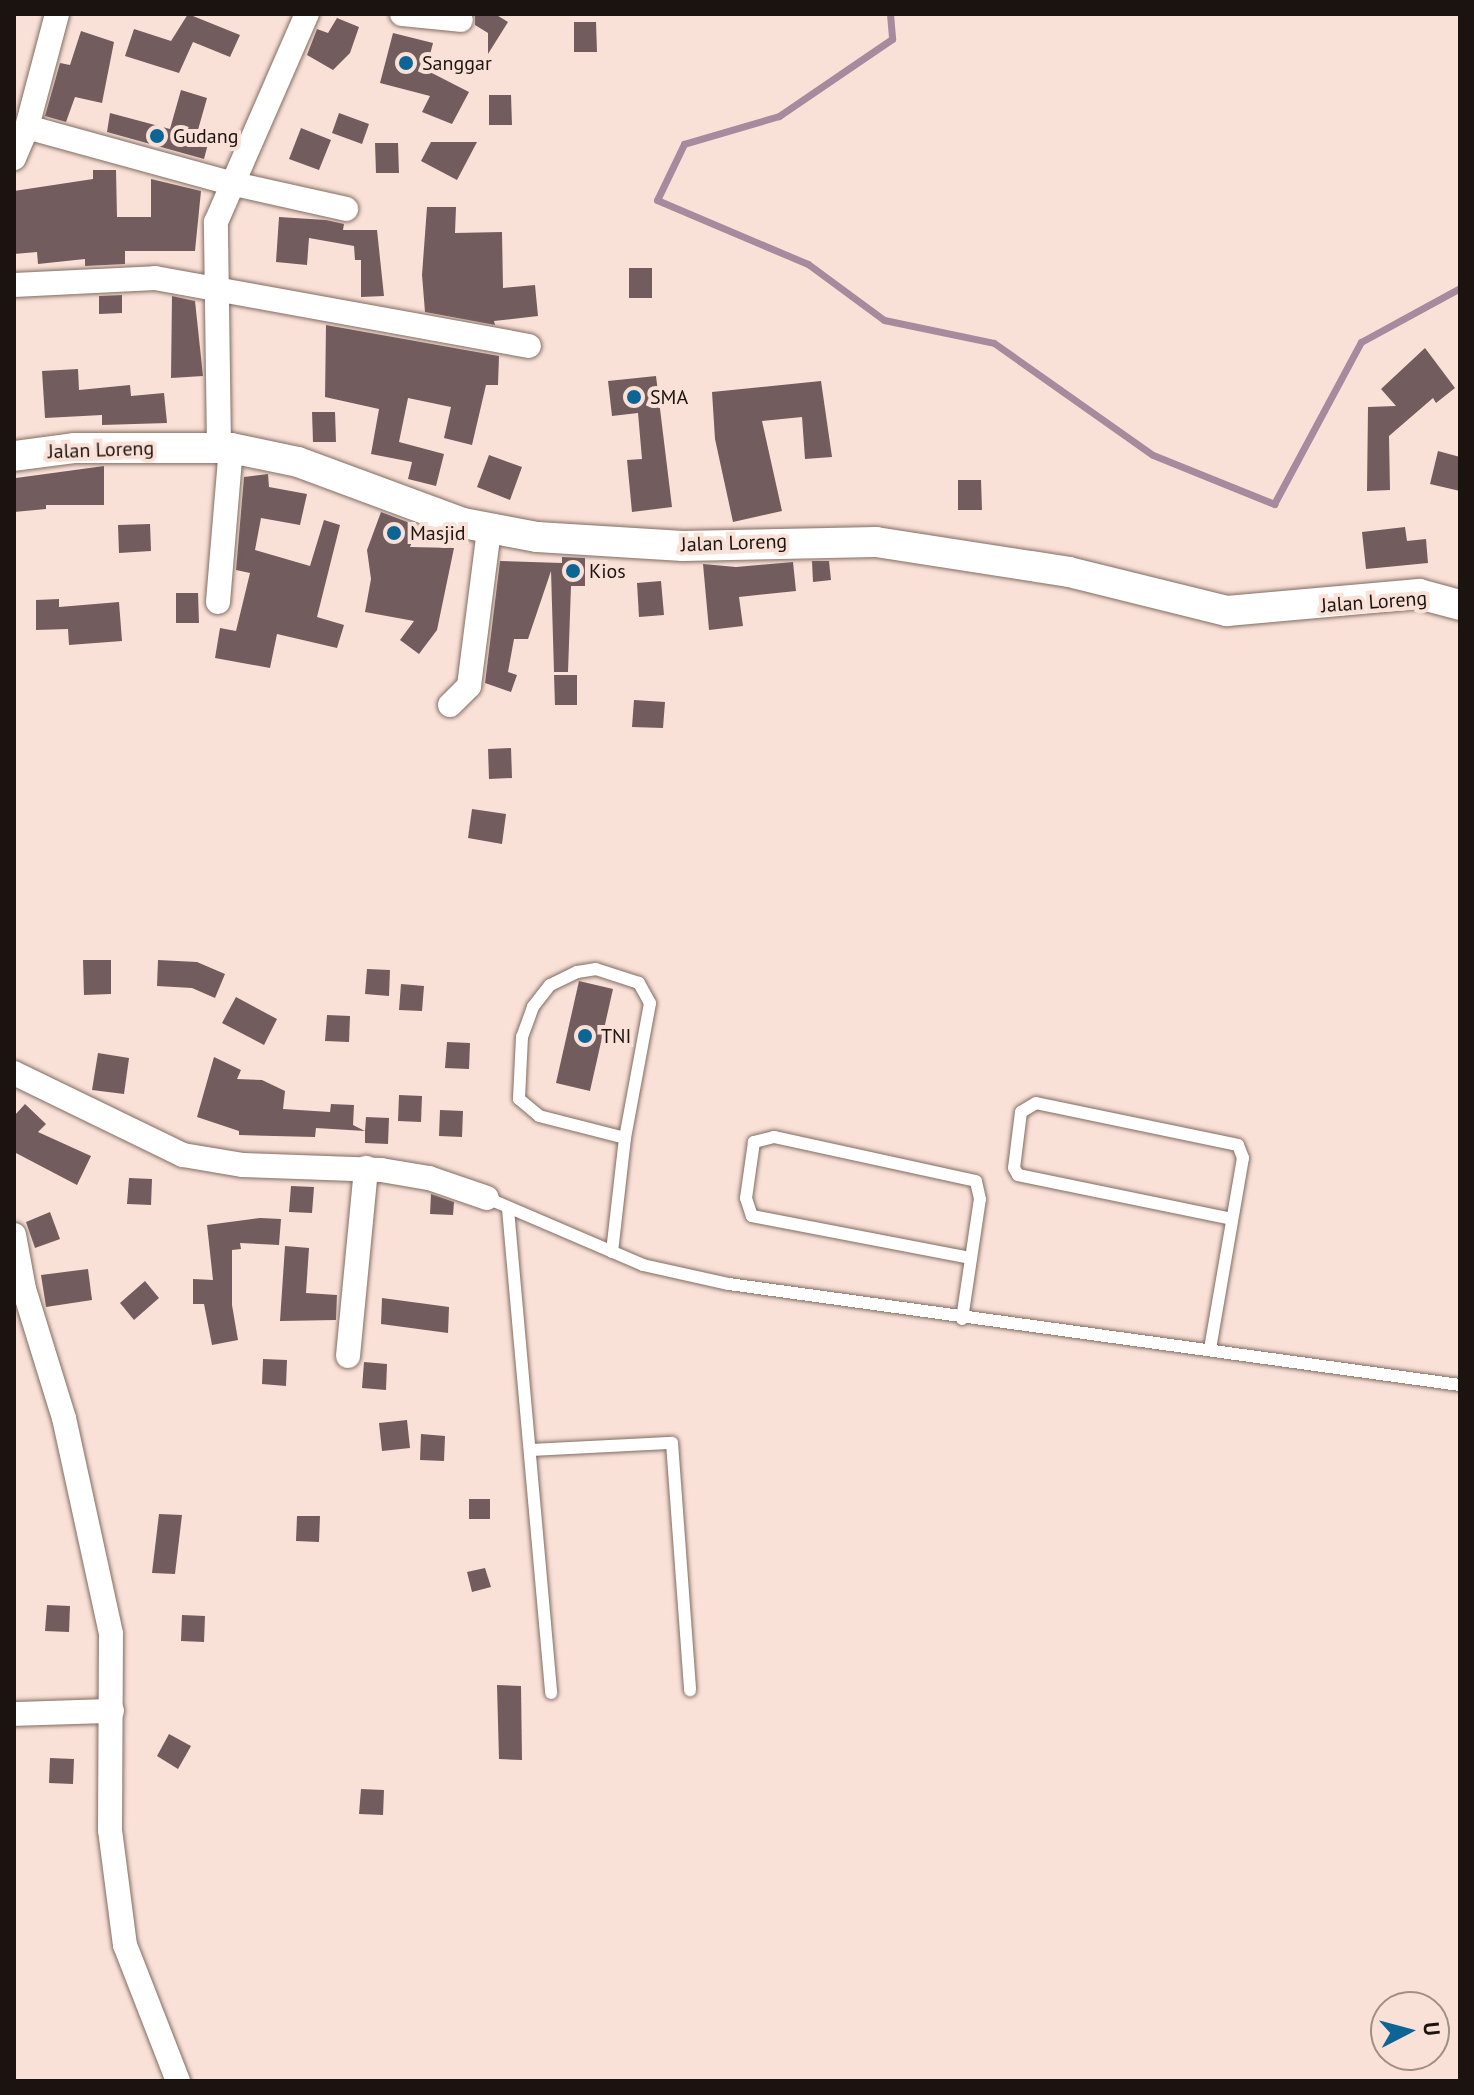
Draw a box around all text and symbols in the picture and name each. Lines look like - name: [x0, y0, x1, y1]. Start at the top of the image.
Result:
- place label: Sanggar: [422, 51, 492, 75]
- marker: Sanggar: [397, 54, 415, 72]
- place label: Gudang: [173, 124, 238, 148]
- marker: Gudang: [148, 127, 166, 145]
- place label: SMA: [650, 385, 688, 409]
- marker: SMA: [625, 388, 643, 406]
- street label: Jalan Loreng: [47, 436, 155, 464]
- place label: Masjid: [410, 521, 466, 545]
- marker: Masjid: [385, 524, 403, 542]
- street label: Jalan Loreng: [680, 529, 788, 557]
- place label: Kios: [589, 559, 626, 583]
- marker: Kios: [564, 562, 582, 580]
- street label: Jalan Loreng: [1320, 586, 1428, 618]
- place label: TNI: [601, 1024, 631, 1048]
- marker: TNI: [576, 1027, 594, 1045]
- north arrow: [1370, 1991, 1450, 2071]
- text: U: [1417, 2020, 1447, 2037]

